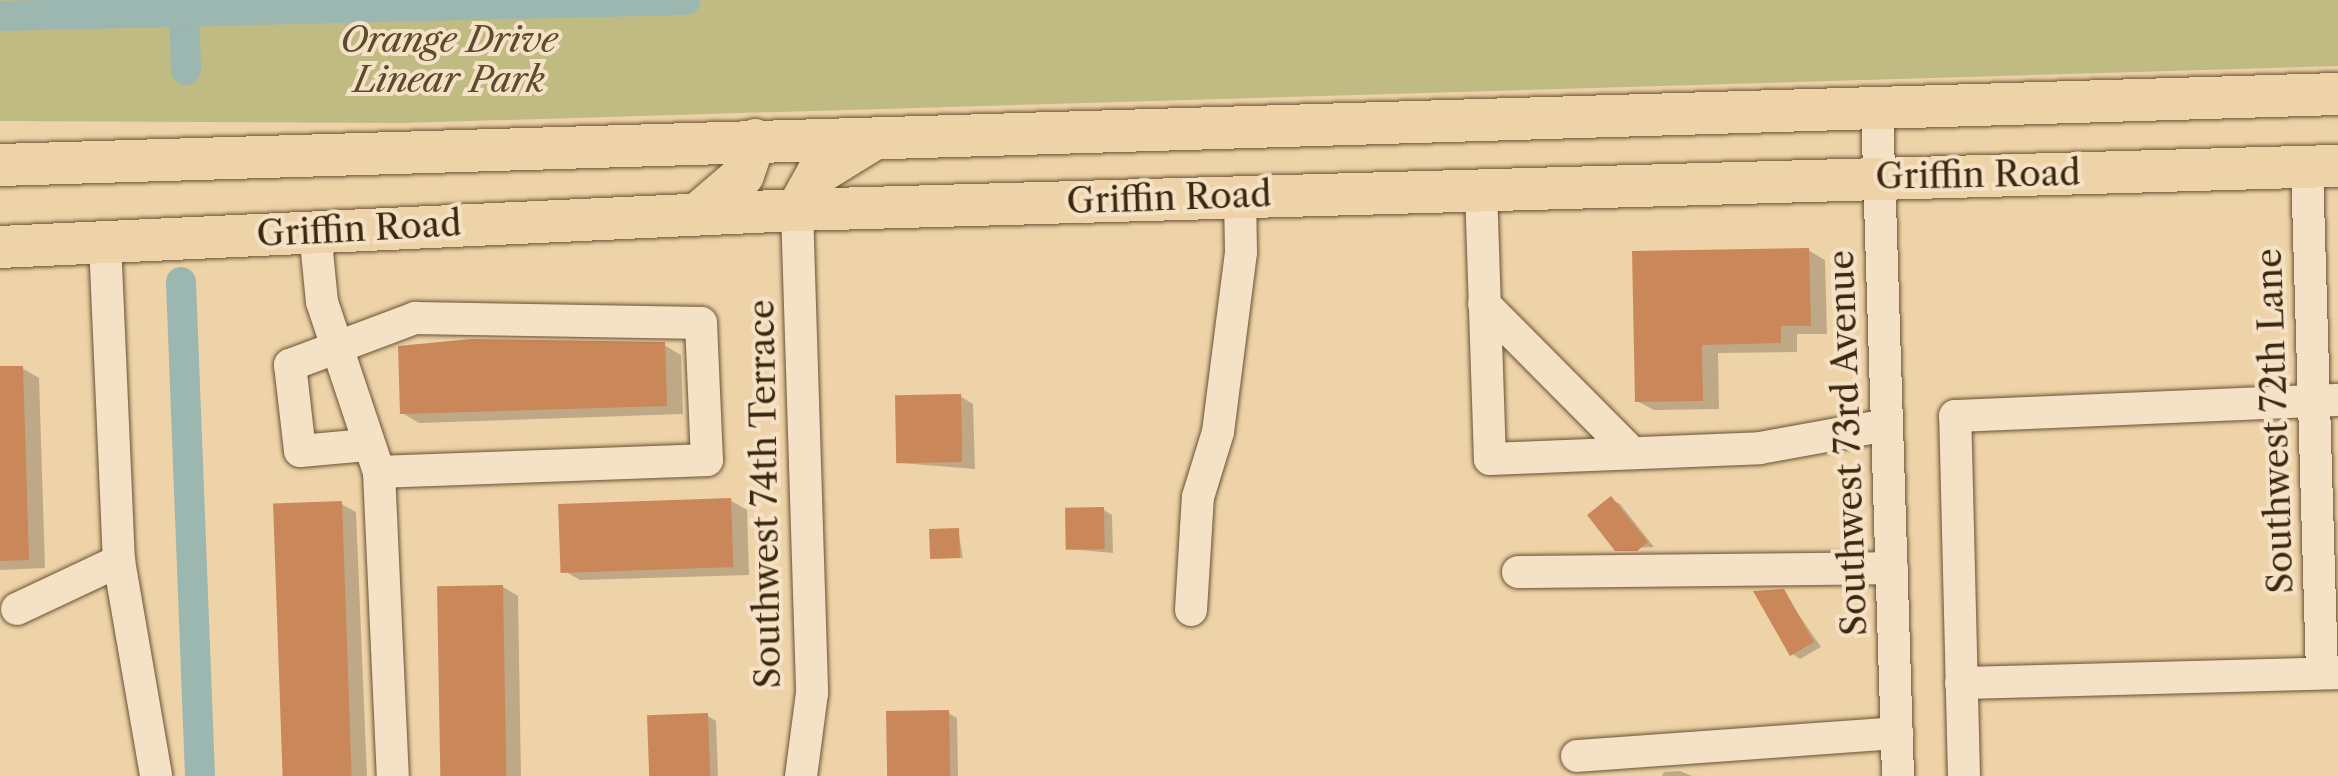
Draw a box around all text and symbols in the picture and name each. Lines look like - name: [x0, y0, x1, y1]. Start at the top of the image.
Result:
- park label: Orange Drive Linear Park: [340, 19, 558, 101]
- street label: Griffin Road: [1875, 152, 2081, 198]
- street label: Griffin Road: [1066, 173, 1272, 223]
- street label: Griffin Road: [256, 203, 462, 255]
- street label: Southwest 72th Lane: [2248, 248, 2302, 594]
- street label: Southwest 73rd Avenue: [1820, 249, 1876, 637]
- street label: Southwest 74th Terrace: [741, 299, 789, 689]

